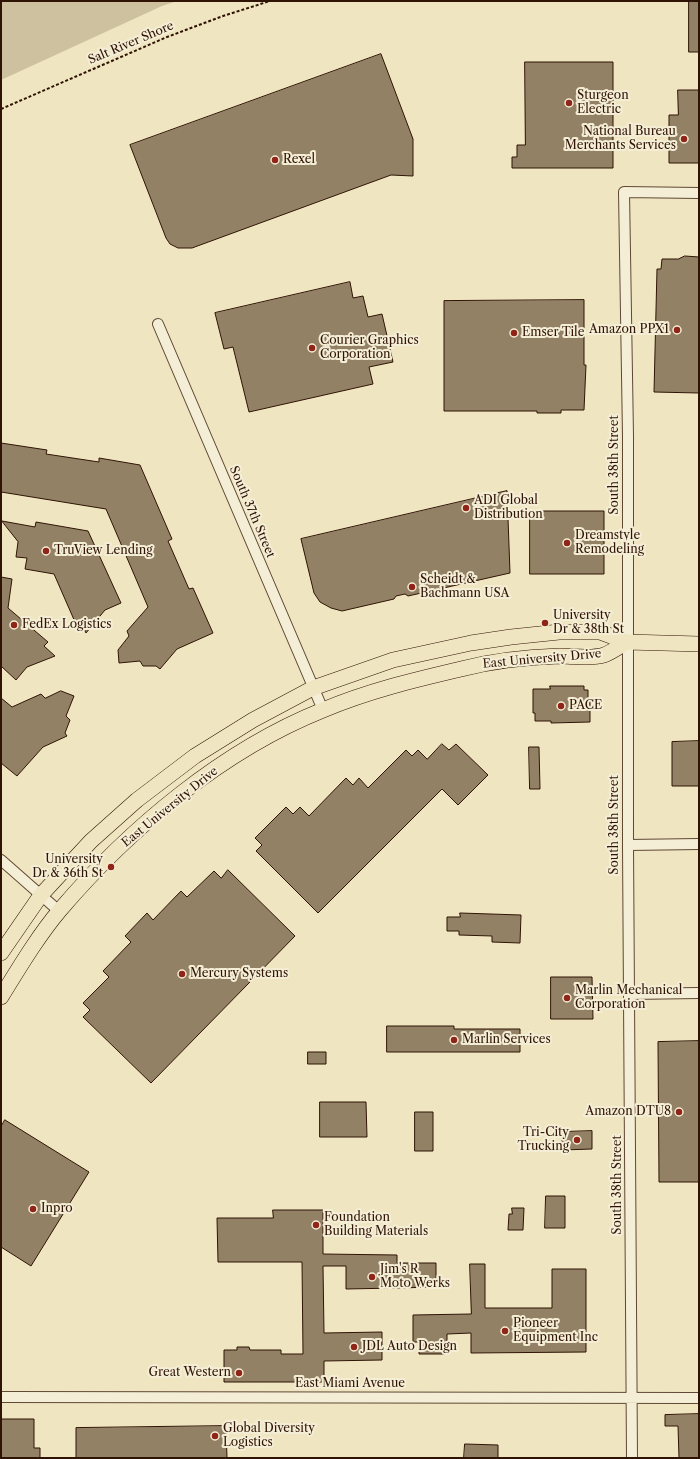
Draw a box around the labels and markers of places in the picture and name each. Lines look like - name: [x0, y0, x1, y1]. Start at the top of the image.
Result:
- place label: Sturgeon Electric: [577, 89, 629, 117]
- marker: Sturgeon Electric: [564, 98, 574, 108]
- place label: National Bureau Merchants Services: [565, 125, 676, 153]
- marker: National Bureau Merchants Services: [679, 134, 689, 144]
- place label: Rexel: [283, 153, 315, 167]
- marker: Rexel: [270, 155, 280, 165]
- place label: Amazon PPX1: [589, 323, 669, 337]
- marker: Amazon PPX1: [672, 325, 682, 335]
- place label: Emser Tile: [522, 326, 584, 340]
- marker: Emser Tile: [509, 328, 519, 338]
- place label: Courier Graphics Corporation: [320, 334, 419, 362]
- marker: Courier Graphics Corporation: [307, 343, 317, 353]
- place label: ADI Global Distribution: [474, 494, 543, 522]
- marker: ADI Global Distribution: [461, 503, 471, 513]
- place label: Dreamstyle Remodeling: [575, 529, 644, 557]
- marker: Dreamstyle Remodeling: [562, 538, 572, 548]
- place label: TruView Lending: [54, 544, 153, 558]
- marker: TruView Lending: [41, 546, 51, 556]
- place label: Scheidt & Bachmann USA: [420, 573, 509, 601]
- marker: Scheidt & Bachmann USA: [407, 582, 417, 592]
- place label: University Dr & 38th St: [553, 609, 624, 637]
- place label: FedEx Logistics: [22, 618, 112, 632]
- marker: University Dr & 38th St: [540, 618, 550, 628]
- marker: FedEx Logistics: [9, 620, 19, 630]
- place label: PACE: [569, 699, 602, 713]
- marker: PACE: [556, 701, 566, 711]
- place label: University Dr & 36th St: [32, 853, 103, 881]
- marker: University Dr & 36th St: [106, 862, 116, 872]
- place label: Mercury Systems: [190, 967, 288, 981]
- marker: Mercury Systems: [177, 969, 187, 979]
- place label: Marlin Mechanical Corporation: [575, 984, 682, 1012]
- marker: Marlin Mechanical Corporation: [562, 993, 572, 1003]
- place label: Marlin Services: [462, 1033, 551, 1047]
- marker: Marlin Services: [449, 1035, 459, 1045]
- place label: Amazon DTU8: [585, 1105, 671, 1119]
- marker: Amazon DTU8: [674, 1107, 684, 1117]
- place label: Tri-City Trucking: [518, 1126, 569, 1154]
- marker: Tri-City Trucking: [572, 1135, 582, 1145]
- place label: Inpro: [41, 1202, 73, 1216]
- marker: Inpro: [28, 1204, 38, 1214]
- place label: Foundation Building Materials: [324, 1211, 428, 1239]
- marker: Foundation Building Materials: [311, 1220, 321, 1230]
- place label: Jim's R Moto Werks: [380, 1263, 450, 1291]
- marker: Jim's R Moto Werks: [367, 1272, 377, 1282]
- place label: Pioneer Equipment Inc: [513, 1317, 598, 1345]
- marker: Pioneer Equipment Inc: [500, 1326, 510, 1336]
- place label: JDL Auto Design: [362, 1340, 457, 1354]
- marker: JDL Auto Design: [349, 1342, 359, 1352]
- place label: Great Western: [148, 1366, 231, 1380]
- marker: Great Western: [234, 1368, 244, 1378]
- place label: Global Diversity Logistics: [223, 1422, 315, 1450]
- marker: Global Diversity Logistics: [210, 1431, 220, 1441]

